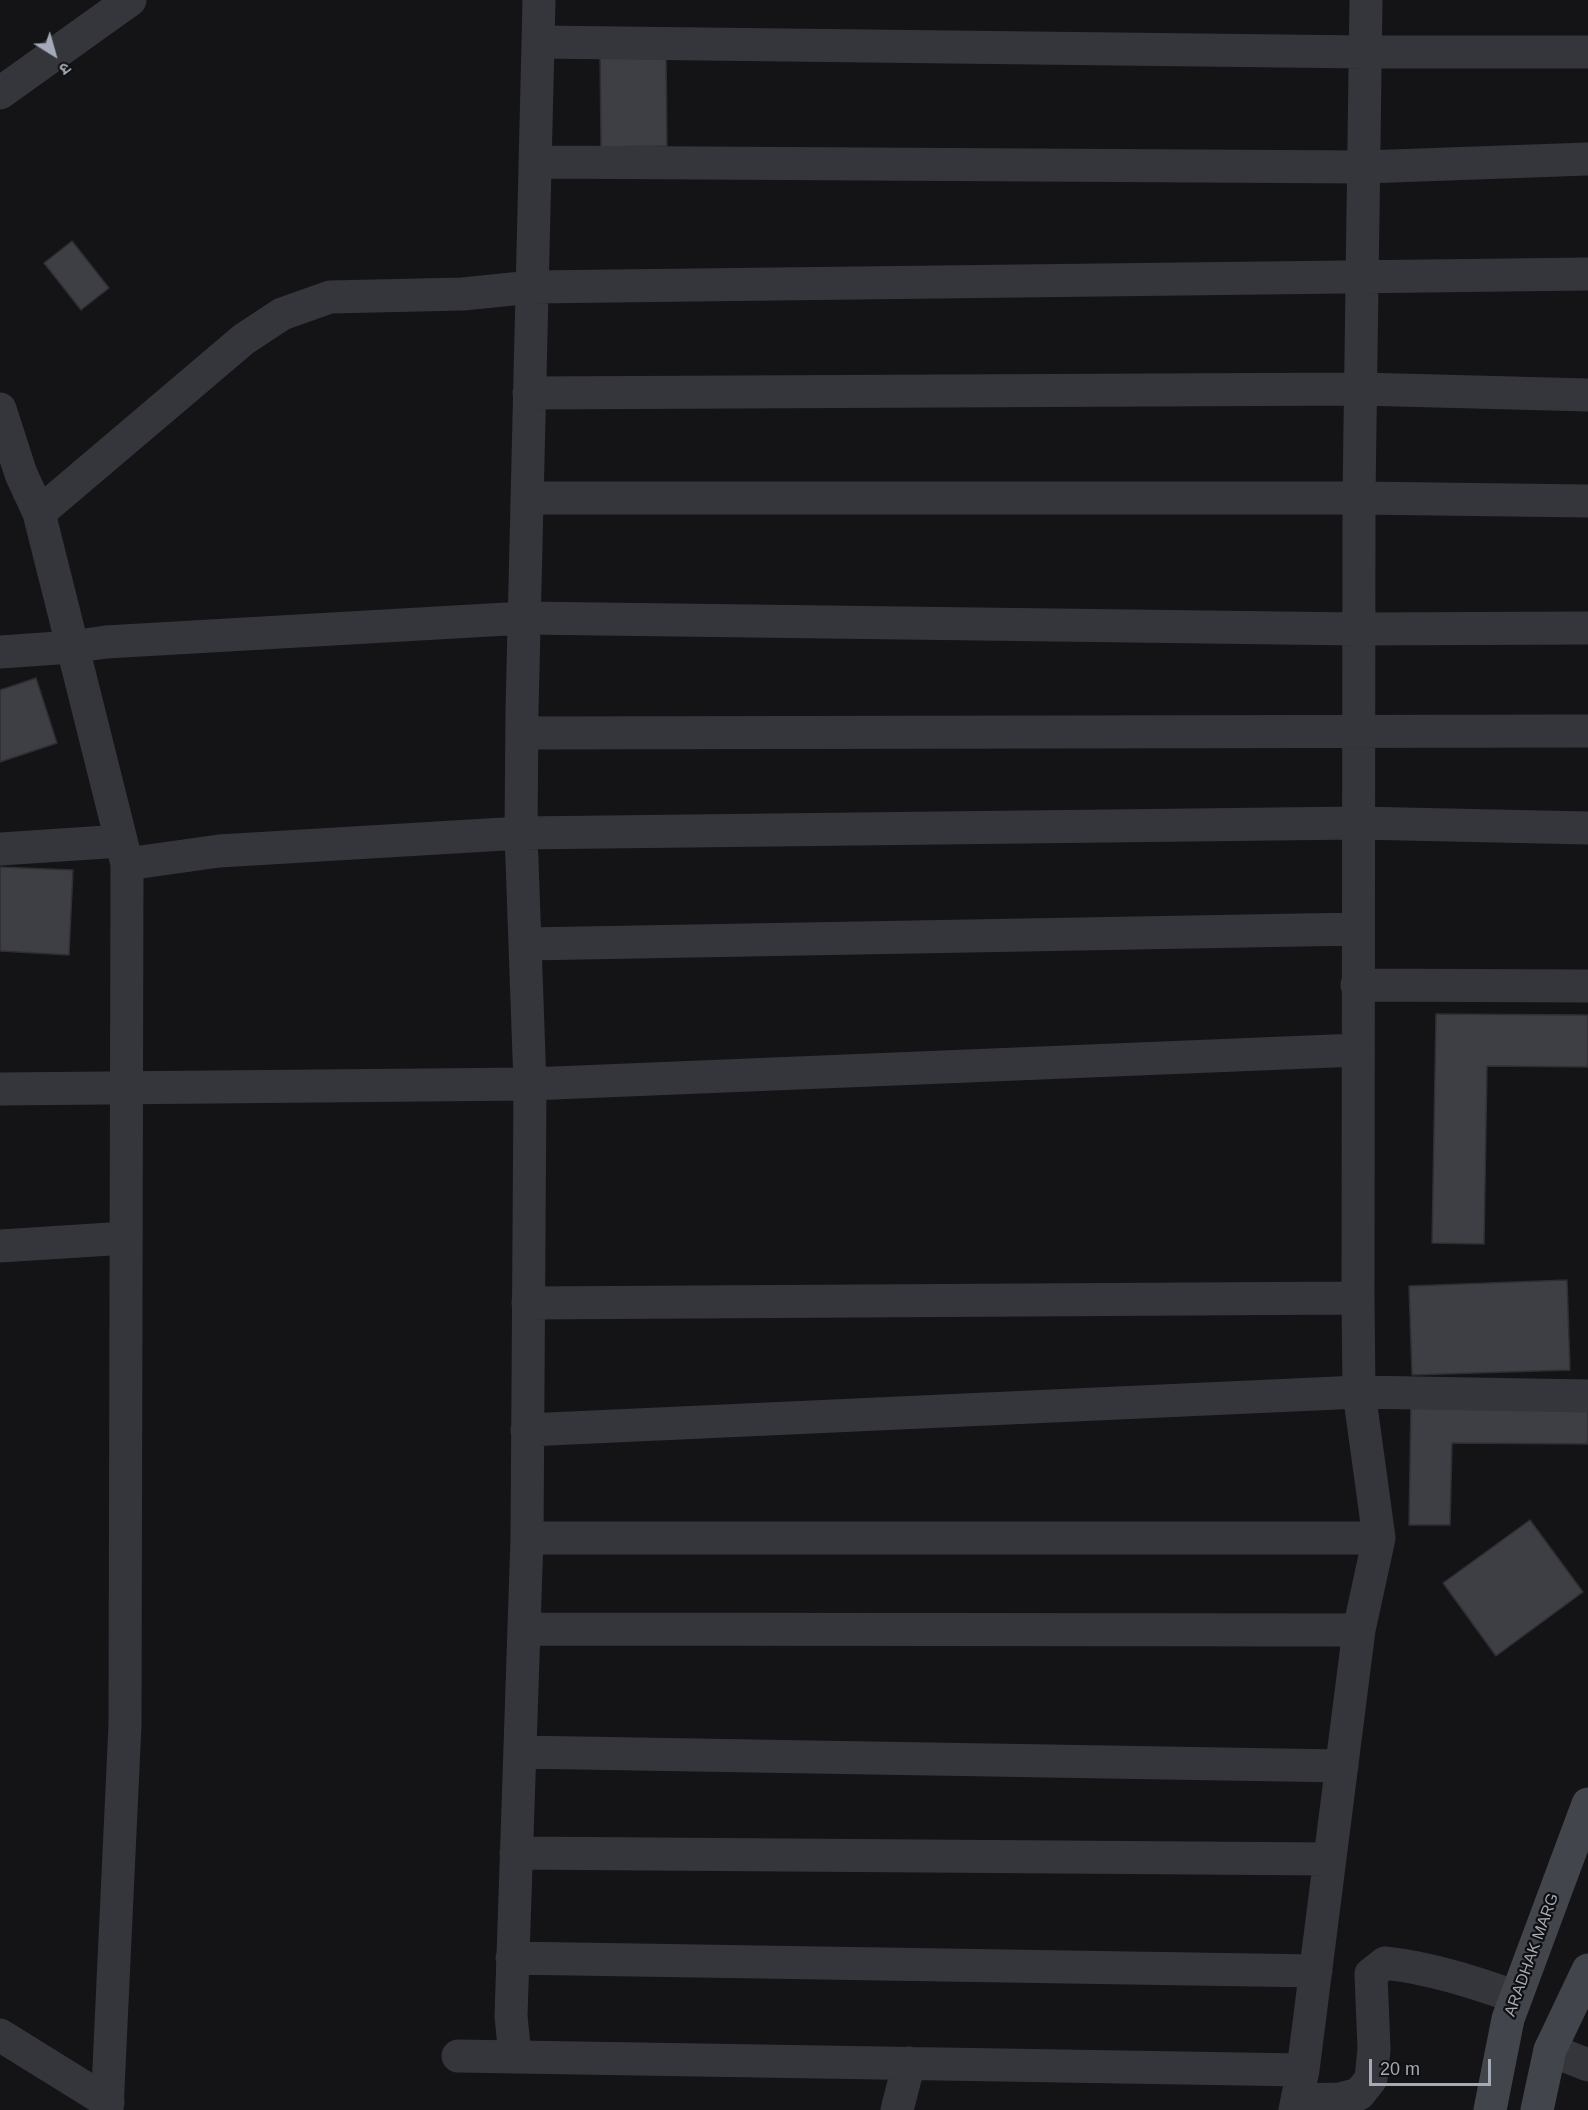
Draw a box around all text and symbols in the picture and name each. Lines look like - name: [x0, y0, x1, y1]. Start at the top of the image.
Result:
- north arrow: [24, 24, 84, 84]
- text: उ: [56, 59, 74, 78]
- street label: ARADHAK MARG: [1501, 1891, 1563, 2019]
- scale bar: [1372, 2047, 1494, 2085]
- text: 20 m: [1380, 2059, 1420, 2079]

